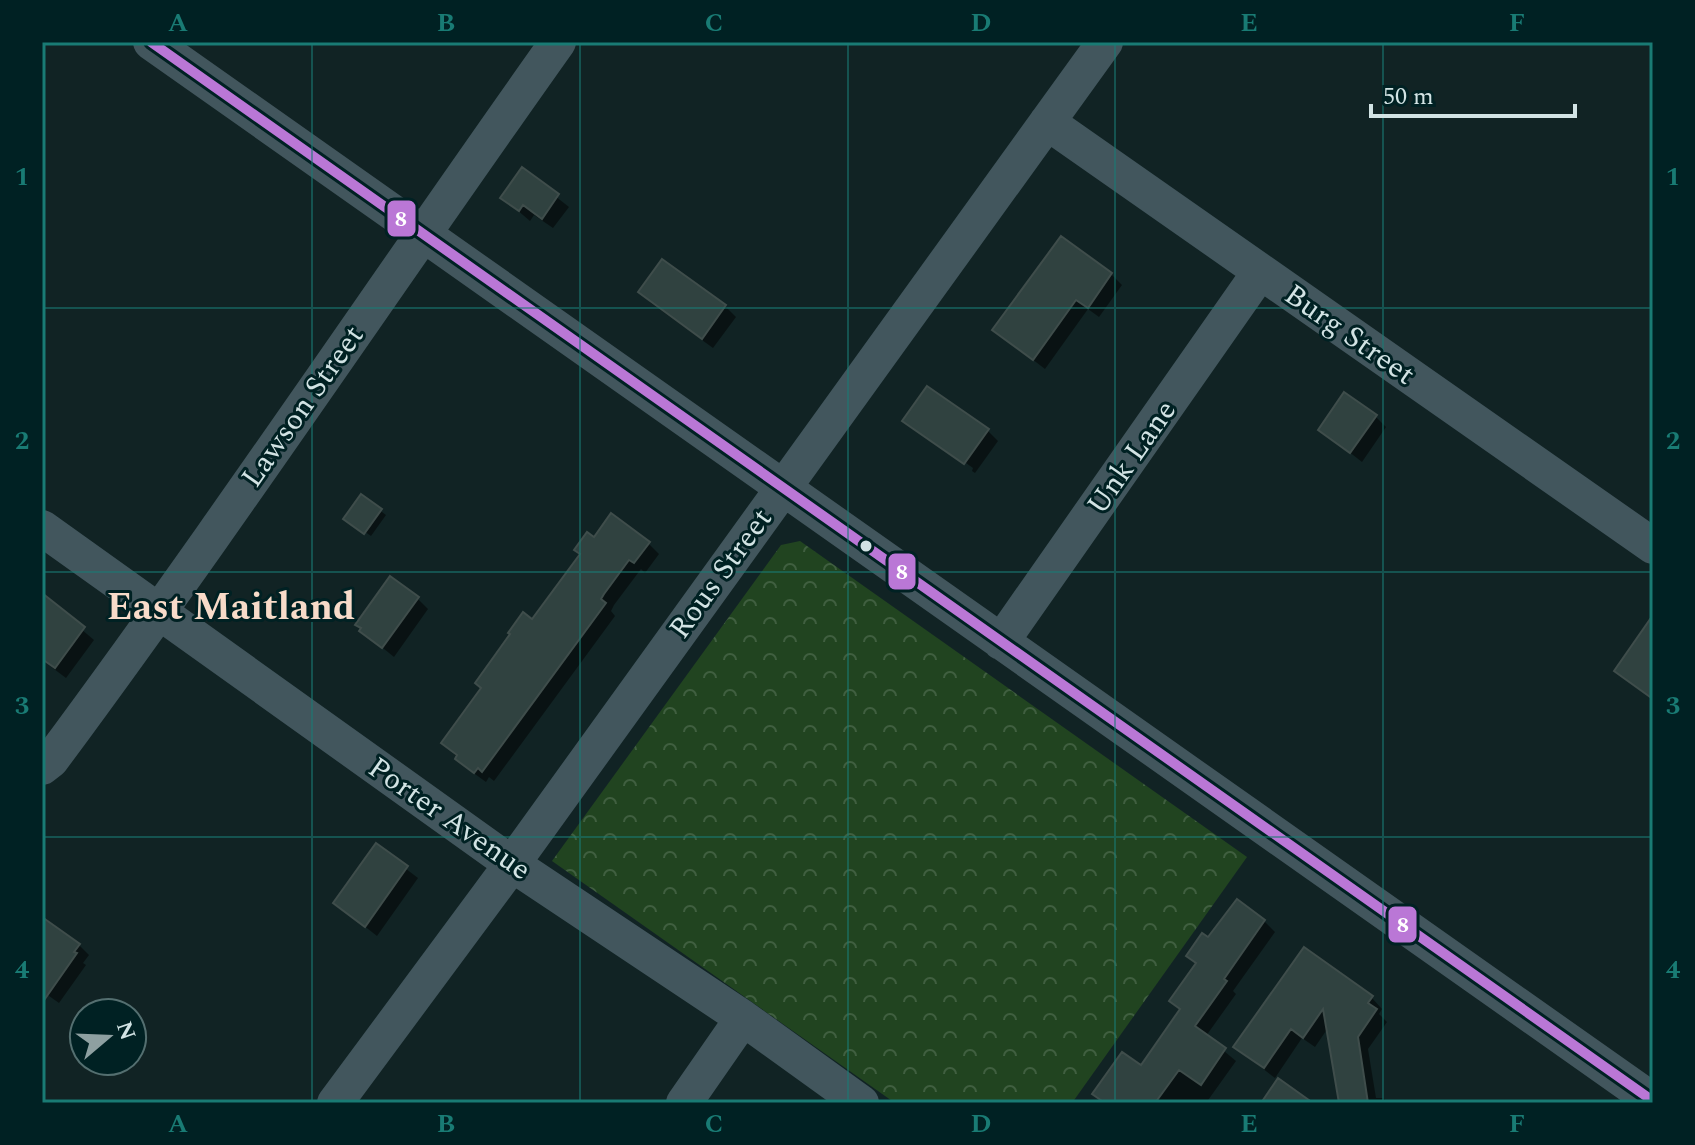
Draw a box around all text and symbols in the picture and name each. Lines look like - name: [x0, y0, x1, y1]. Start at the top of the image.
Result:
- text: A: [168, 3, 188, 43]
- text: B: [437, 3, 455, 43]
- text: C: [705, 3, 723, 43]
- text: D: [971, 3, 991, 43]
- text: E: [1240, 3, 1258, 43]
- text: F: [1509, 3, 1525, 43]
- scale bar: [1371, 68, 1575, 118]
- text: 50 m: [1383, 79, 1434, 115]
- text: 1: [15, 157, 29, 197]
- text: 1: [1666, 157, 1680, 197]
- line badge: 8: [386, 199, 417, 238]
- text: 8: [395, 203, 407, 236]
- street label: Burg Street: [1274, 273, 1425, 397]
- street label: Lawson Street: [230, 316, 376, 497]
- street label: Unk Lane: [1075, 391, 1188, 524]
- text: 2: [15, 421, 29, 461]
- text: 2: [1666, 421, 1680, 461]
- street label: Rous Street: [658, 499, 784, 649]
- unlabelled marker: [858, 538, 874, 554]
- line badge: 8: [887, 552, 917, 591]
- text: 8: [896, 556, 908, 589]
- district label: East Maitland: [107, 579, 355, 637]
- text: 3: [15, 686, 29, 726]
- text: 3: [1666, 686, 1680, 726]
- street label: Porter Avenue: [358, 745, 541, 892]
- line badge: 8: [1387, 905, 1418, 944]
- text: 8: [1397, 909, 1409, 942]
- text: 4: [15, 950, 30, 990]
- text: 4: [1666, 950, 1681, 990]
- north arrow: [68, 997, 148, 1077]
- text: N: [107, 1017, 144, 1045]
- text: A: [168, 1104, 188, 1144]
- text: B: [437, 1104, 455, 1144]
- text: C: [705, 1104, 723, 1144]
- text: D: [971, 1104, 991, 1144]
- text: E: [1240, 1104, 1258, 1144]
- text: F: [1509, 1104, 1525, 1144]

